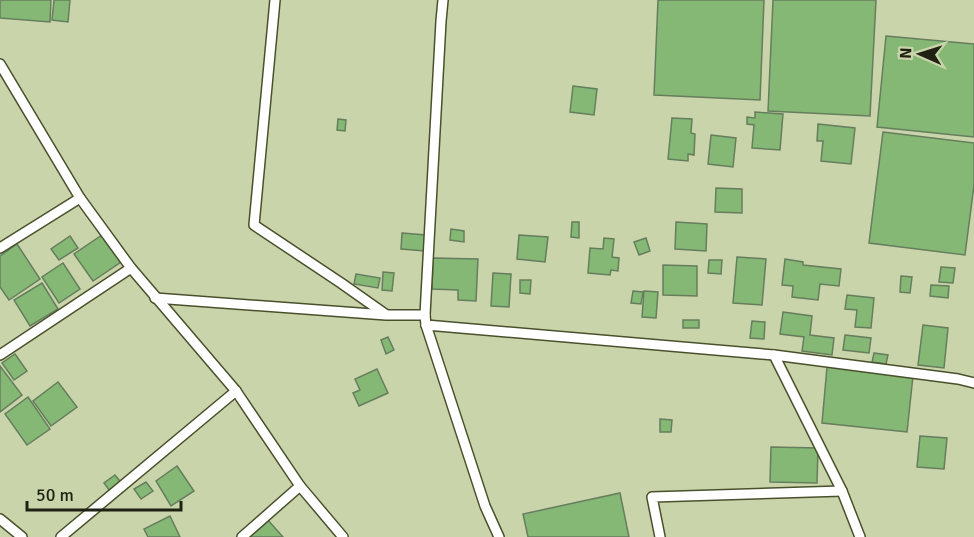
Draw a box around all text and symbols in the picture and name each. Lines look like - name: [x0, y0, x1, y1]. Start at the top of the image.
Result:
- north arrow: [890, 24, 950, 84]
- text: N: [896, 47, 916, 59]
- scale bar: [27, 474, 182, 512]
- text: 50 m: [36, 484, 74, 506]

